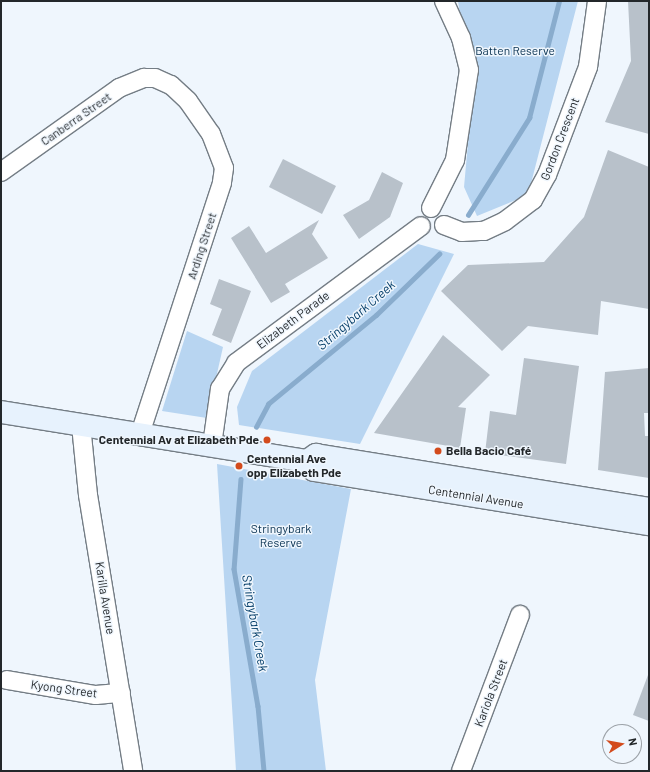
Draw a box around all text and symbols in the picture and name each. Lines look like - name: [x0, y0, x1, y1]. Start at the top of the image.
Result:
- park label: Batten Reserve: [475, 44, 555, 58]
- street label: Canberra Street: [38, 89, 114, 149]
- street label: Gordon Crescent: [538, 96, 582, 182]
- street label: Arding Street: [184, 211, 220, 281]
- water label: Stringybark Creek: [314, 277, 398, 353]
- street label: Elizabeth Parade: [254, 288, 332, 352]
- place label: Centennial Av at Elizabeth Pde: [99, 433, 259, 447]
- marker: Centennial Av at Elizabeth Pde: [262, 435, 272, 445]
- place label: Bella Bacio Café: [446, 444, 531, 458]
- marker: Bella Bacio Café: [433, 446, 443, 456]
- place label: Centennial Ave opp Elizabeth Pde: [247, 452, 341, 480]
- marker: Centennial Ave opp Elizabeth Pde: [234, 461, 244, 471]
- street label: Centennial Avenue: [427, 482, 525, 512]
- park label: Stringybark Reserve: [251, 522, 311, 550]
- street label: Karilla Avenue: [92, 561, 118, 635]
- water label: Stringybark Creek: [239, 573, 271, 673]
- street label: Kariola Street: [471, 657, 511, 729]
- street label: Kyong Street: [30, 677, 98, 701]
- north arrow: [602, 724, 642, 764]
- text: N: [626, 737, 640, 747]

